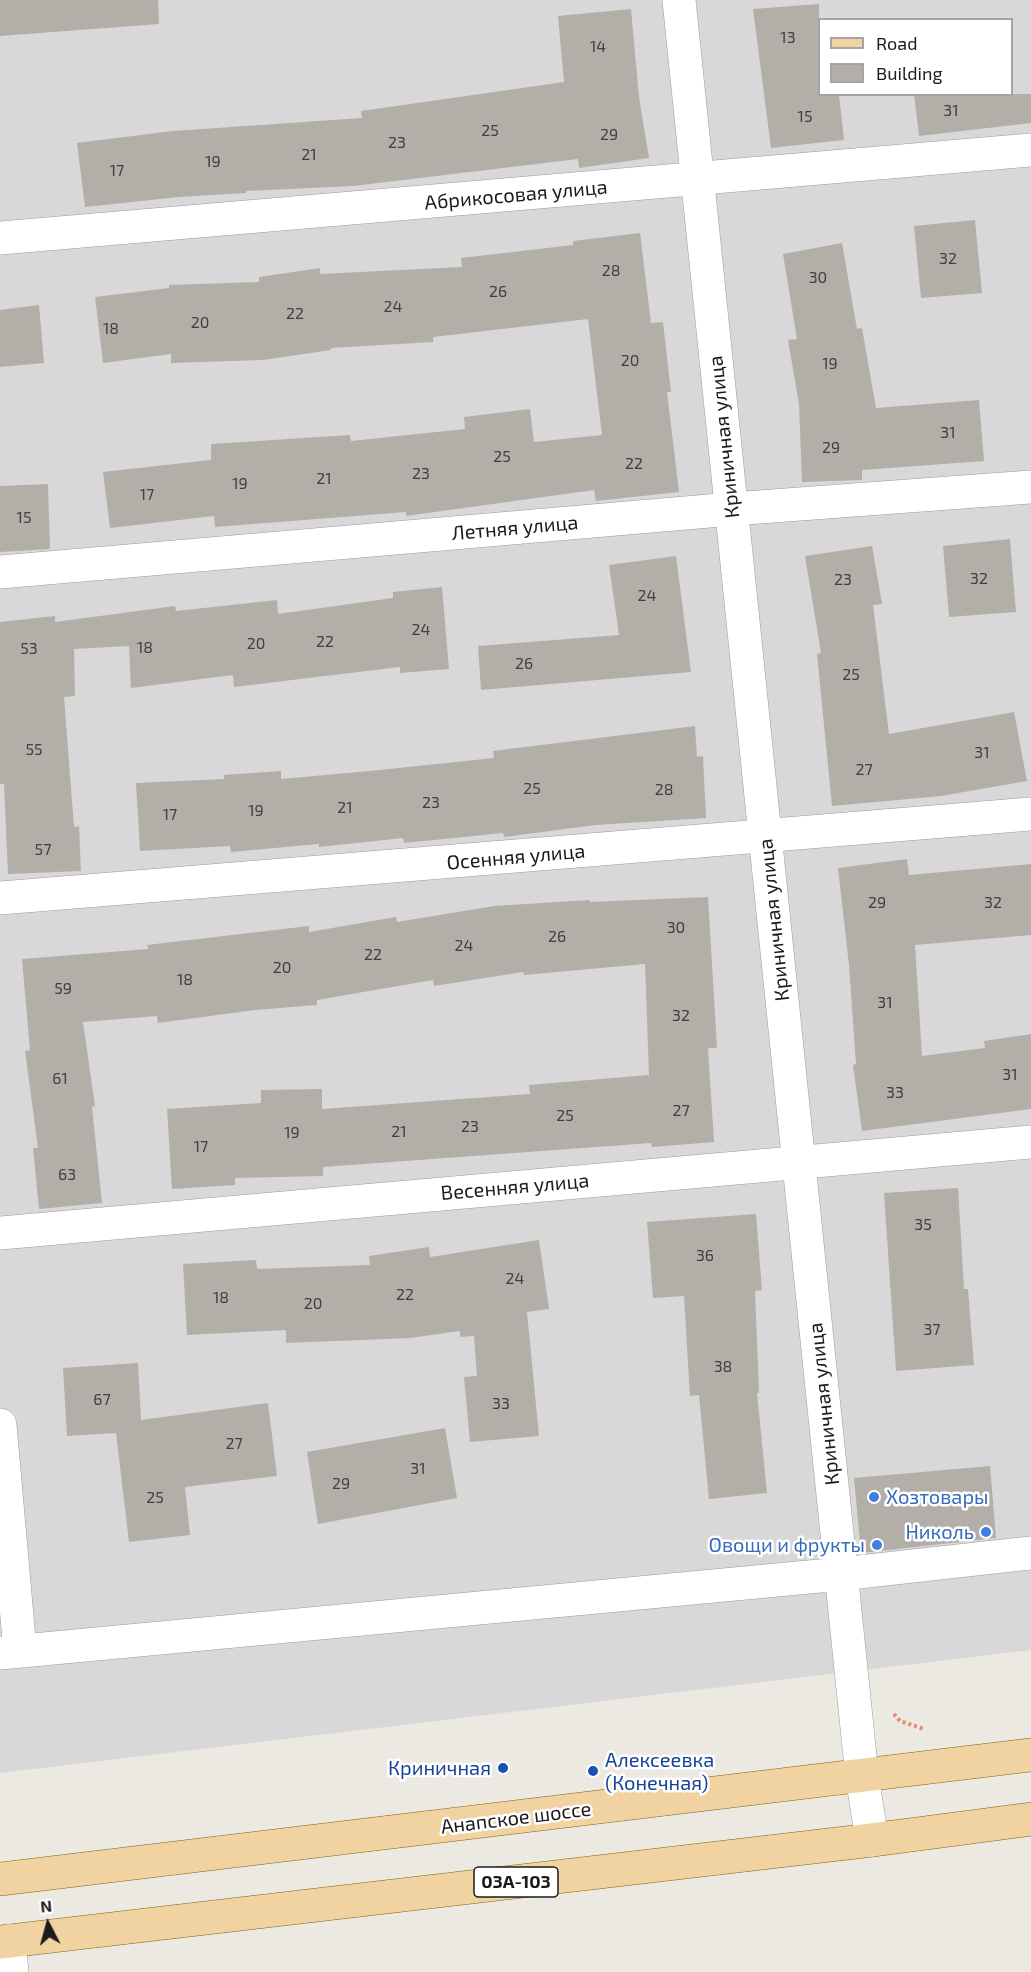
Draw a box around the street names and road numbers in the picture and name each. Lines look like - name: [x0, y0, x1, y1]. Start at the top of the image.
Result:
- street label: Абрикосовая улица: [423, 175, 609, 215]
- street label: Криничная улица: [704, 355, 744, 519]
- street label: Летняя улица: [451, 511, 579, 545]
- street label: Криничная улица: [754, 838, 794, 1002]
- street label: Осенняя улица: [446, 839, 586, 875]
- street label: Весенняя улица: [440, 1169, 590, 1205]
- street label: Криничная улица: [804, 1322, 844, 1486]
- street label: Анапское шоссе: [439, 1797, 593, 1839]
- road number: 03А-103: [474, 1867, 558, 1897]

